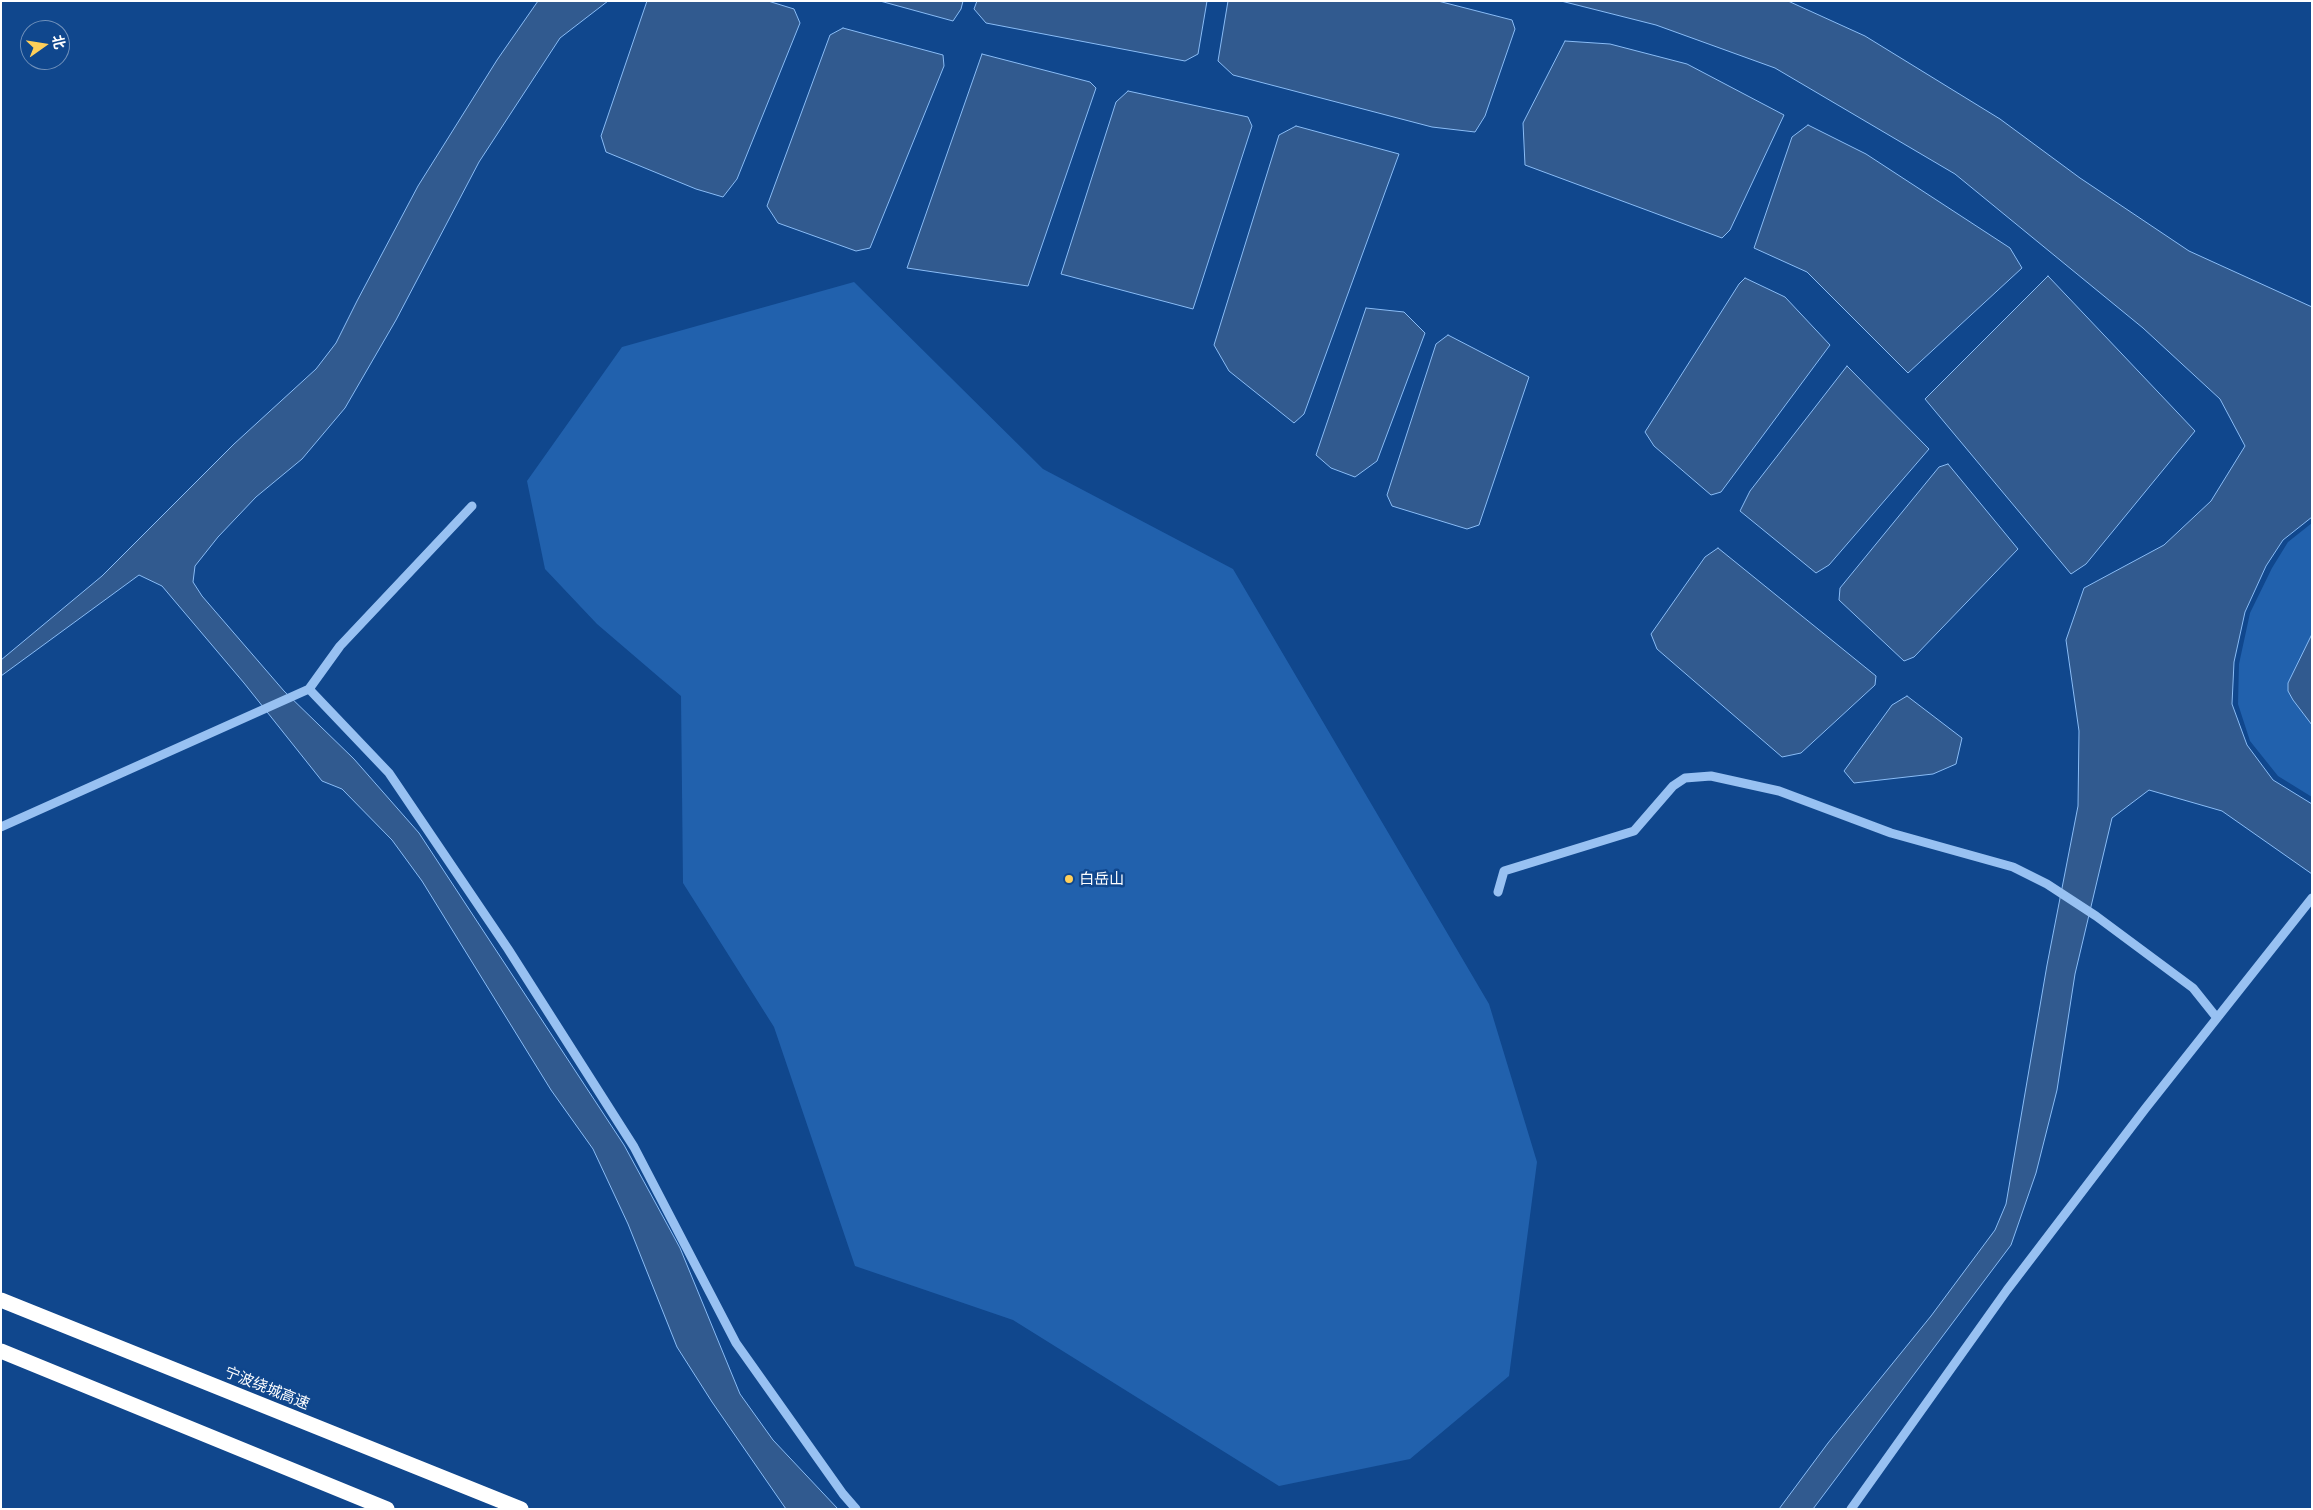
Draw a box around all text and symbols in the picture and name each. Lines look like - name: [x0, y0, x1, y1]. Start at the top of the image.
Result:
- north arrow: [20, 20, 70, 70]
- text: 北: [49, 33, 69, 50]
- place label: 白岳山: [1079, 870, 1124, 888]
- marker: 白岳山: [1063, 873, 1075, 885]
- street label: 宁波绕城高速: [222, 1363, 312, 1413]

